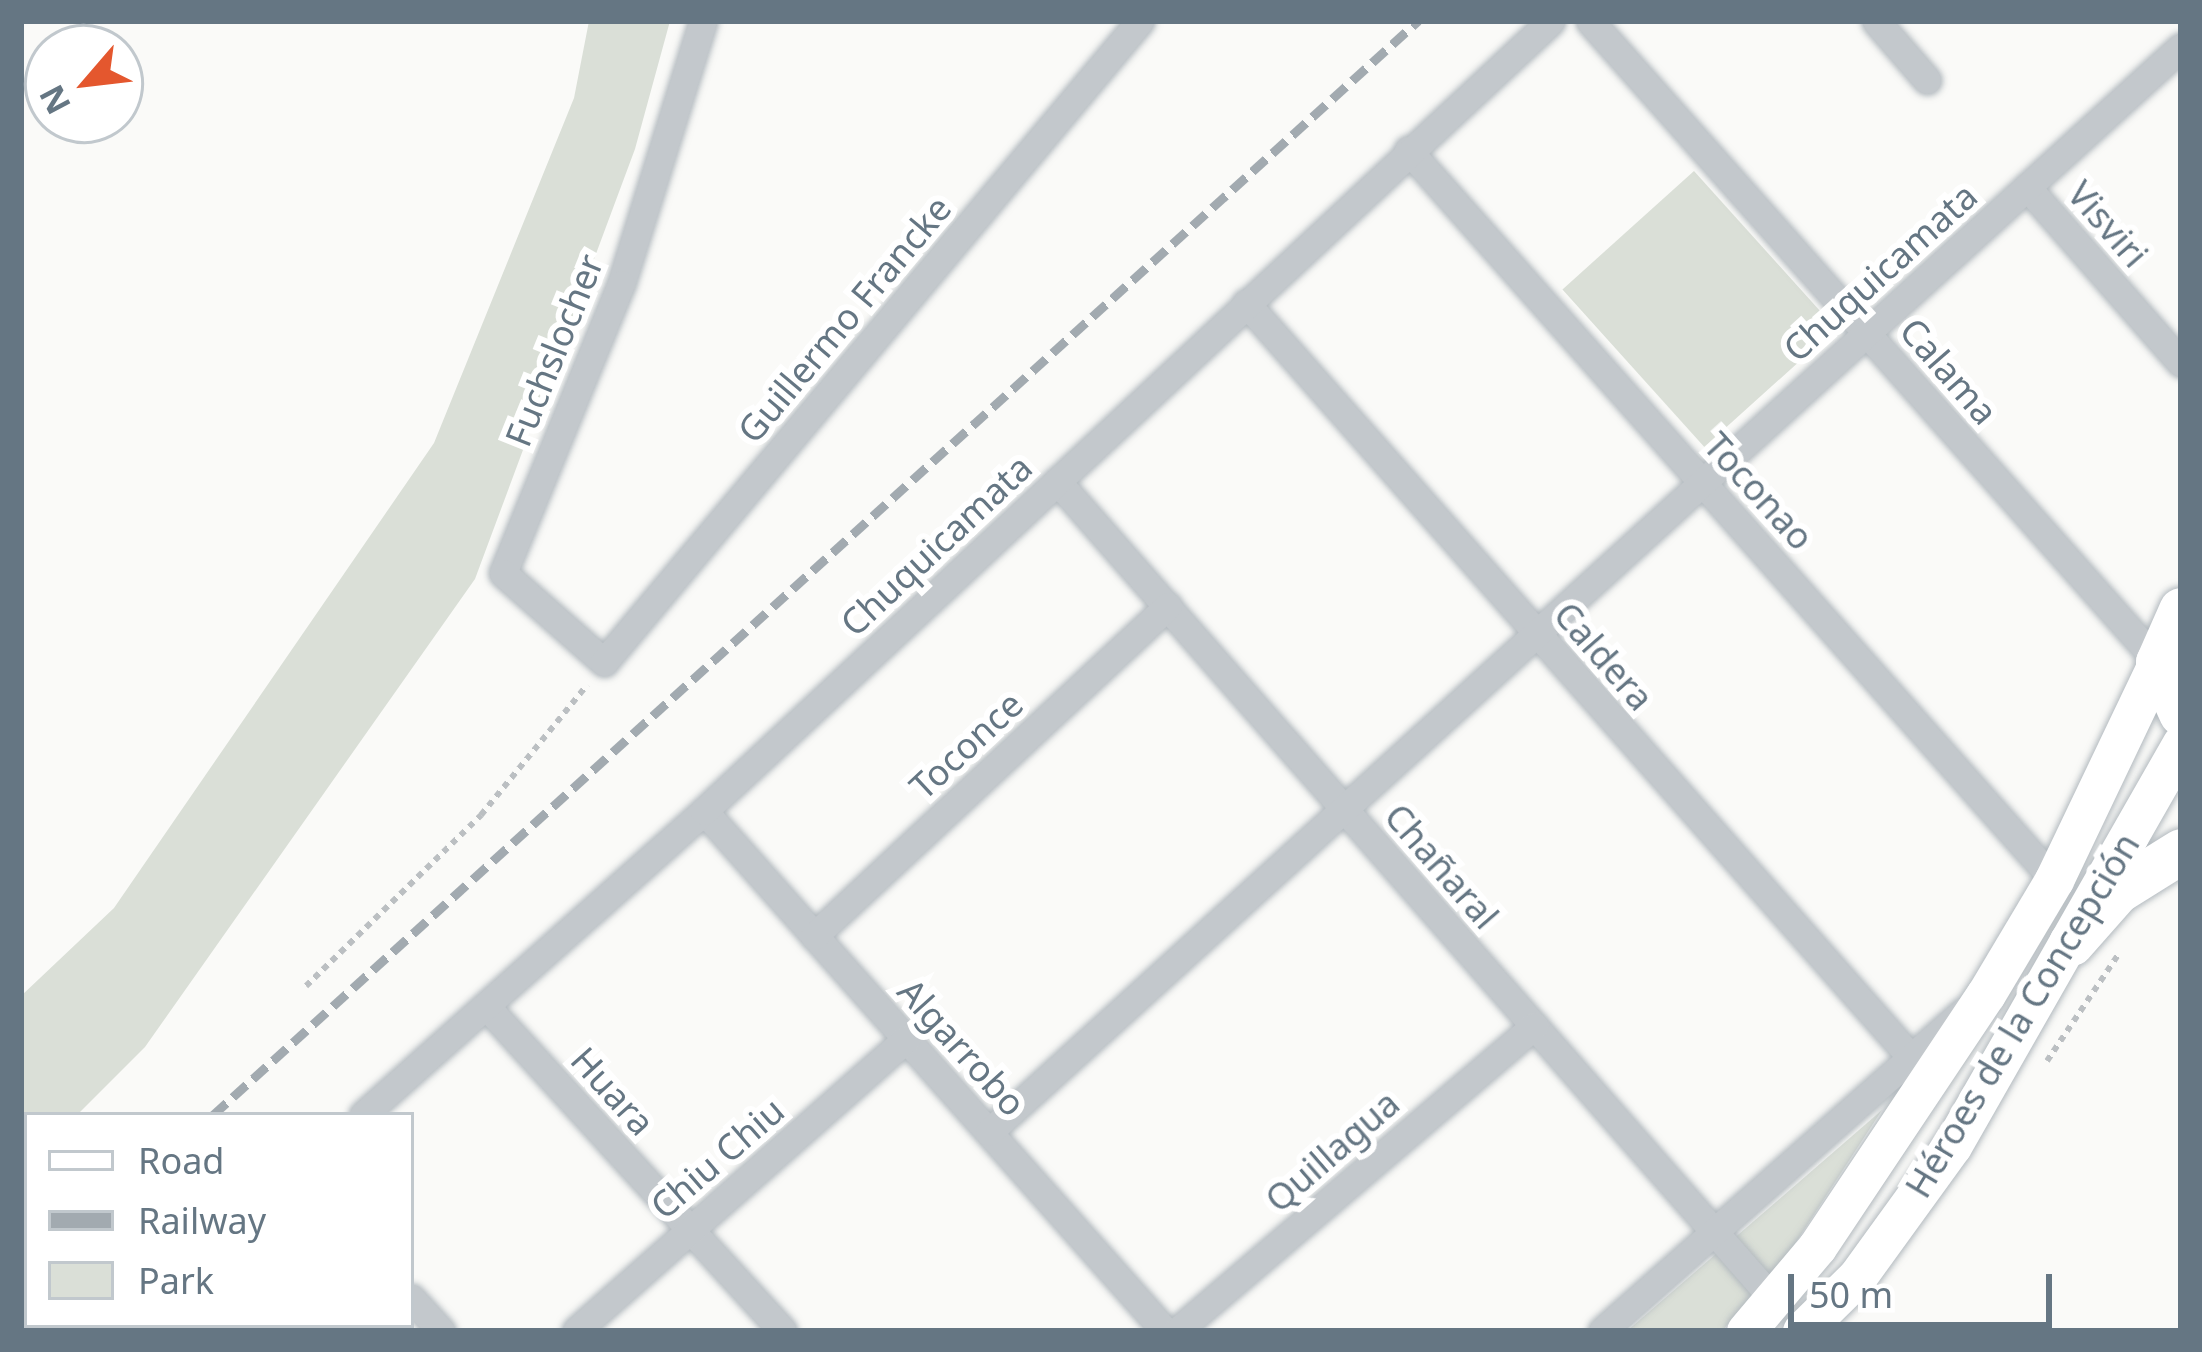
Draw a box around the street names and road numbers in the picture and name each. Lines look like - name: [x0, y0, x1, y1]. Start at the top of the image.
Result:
- street label: Visviri: [2059, 172, 2157, 276]
- street label: Chuquicamata: [1774, 174, 1986, 370]
- street label: Guillermo Francke: [728, 187, 960, 451]
- street label: Fuchslocher: [496, 248, 612, 452]
- street label: Calama: [1891, 309, 2007, 433]
- street label: Toconao: [1695, 424, 1823, 558]
- street label: Chuquicamata: [832, 446, 1040, 644]
- street label: Caldera: [1545, 593, 1663, 719]
- street label: Toconce: [901, 682, 1031, 808]
- street label: Chañaral: [1376, 795, 1508, 937]
- street label: Héroes de la Concepción: [1896, 825, 2148, 1205]
- street label: Algarrobo: [889, 970, 1035, 1124]
- street label: Huara: [562, 1038, 664, 1144]
- street label: Quillagua: [1256, 1081, 1408, 1221]
- street label: Chiu Chiu: [642, 1088, 792, 1228]

